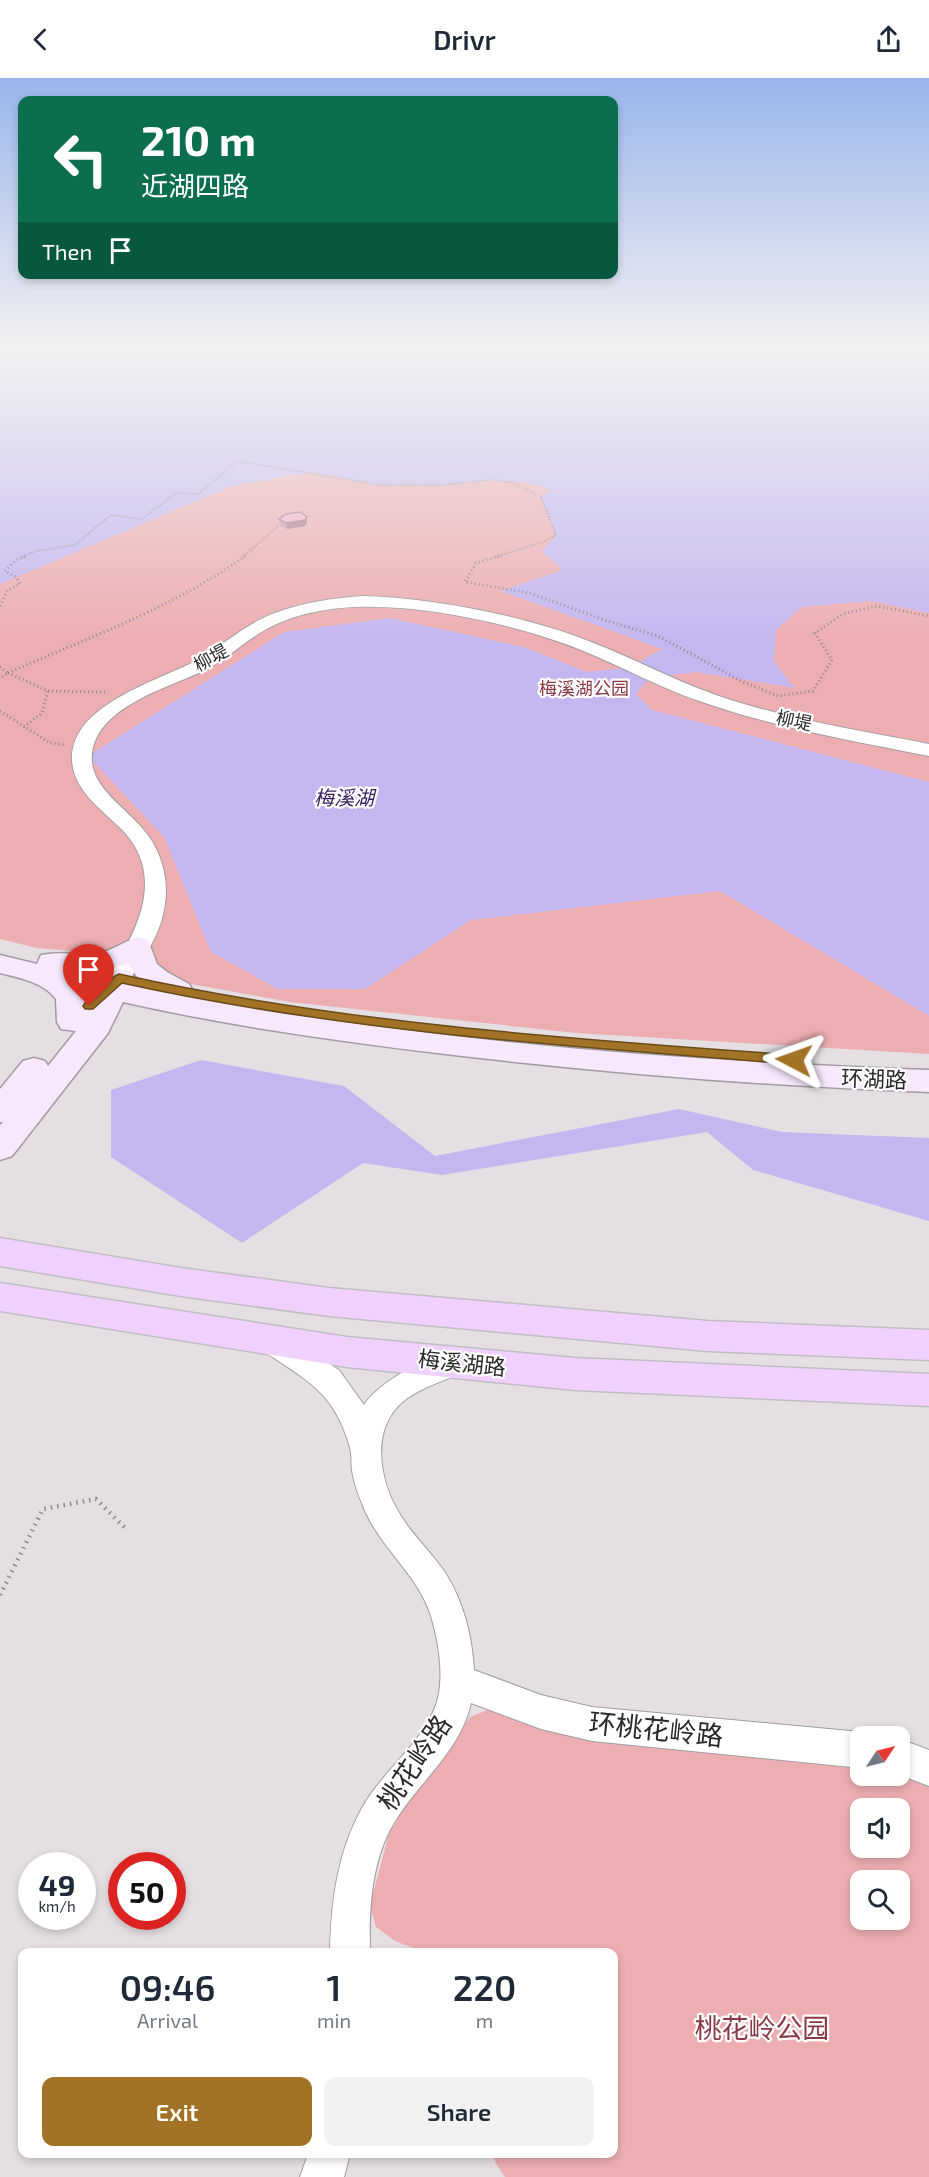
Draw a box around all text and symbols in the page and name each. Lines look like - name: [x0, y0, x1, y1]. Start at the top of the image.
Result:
- icon: back: [24, 23, 57, 56]
- text: Drivr: [433, 23, 496, 55]
- icon: share: [872, 23, 905, 56]
- text: 210 m: [141, 114, 256, 164]
- icon: left: [42, 120, 120, 198]
- text: 近湖四路: [141, 169, 249, 201]
- icon: arrive: [104, 234, 137, 267]
- text: Then: [42, 238, 92, 264]
- street label: 柳堤: [189, 639, 232, 675]
- park label: 梅溪湖公园: [539, 677, 629, 699]
- street label: 柳堤: [774, 706, 814, 735]
- water label: 梅溪湖: [314, 785, 377, 809]
- pin: [63, 944, 114, 1006]
- icon: arrive: [72, 953, 105, 986]
- position arrow: [762, 1028, 826, 1092]
- street label: 环湖路: [841, 1064, 907, 1092]
- street label: 梅溪湖路: [417, 1344, 507, 1380]
- street label: 环桃花岭路: [587, 1705, 725, 1751]
- street label: 桃花岭路: [370, 1708, 457, 1816]
- north arrow: [850, 1726, 910, 1786]
- map controls: [850, 1726, 910, 1930]
- button: sound: [850, 1798, 910, 1858]
- speed limit sign: 50: [108, 1852, 186, 1930]
- text: 49: [39, 1866, 75, 1902]
- button: search: [850, 1870, 910, 1930]
- text: km/h: [38, 1897, 76, 1915]
- text: 09:46: [120, 1965, 215, 2008]
- text: 1: [327, 1965, 342, 2008]
- text: 220: [453, 1965, 516, 2008]
- text: Arrival: [137, 2008, 198, 2032]
- text: min: [317, 2008, 351, 2032]
- text: m: [476, 2008, 493, 2032]
- park label: 桃花岭公园: [695, 2011, 830, 2043]
- button: Exit: [42, 2077, 312, 2146]
- button: Share: [324, 2077, 594, 2146]

